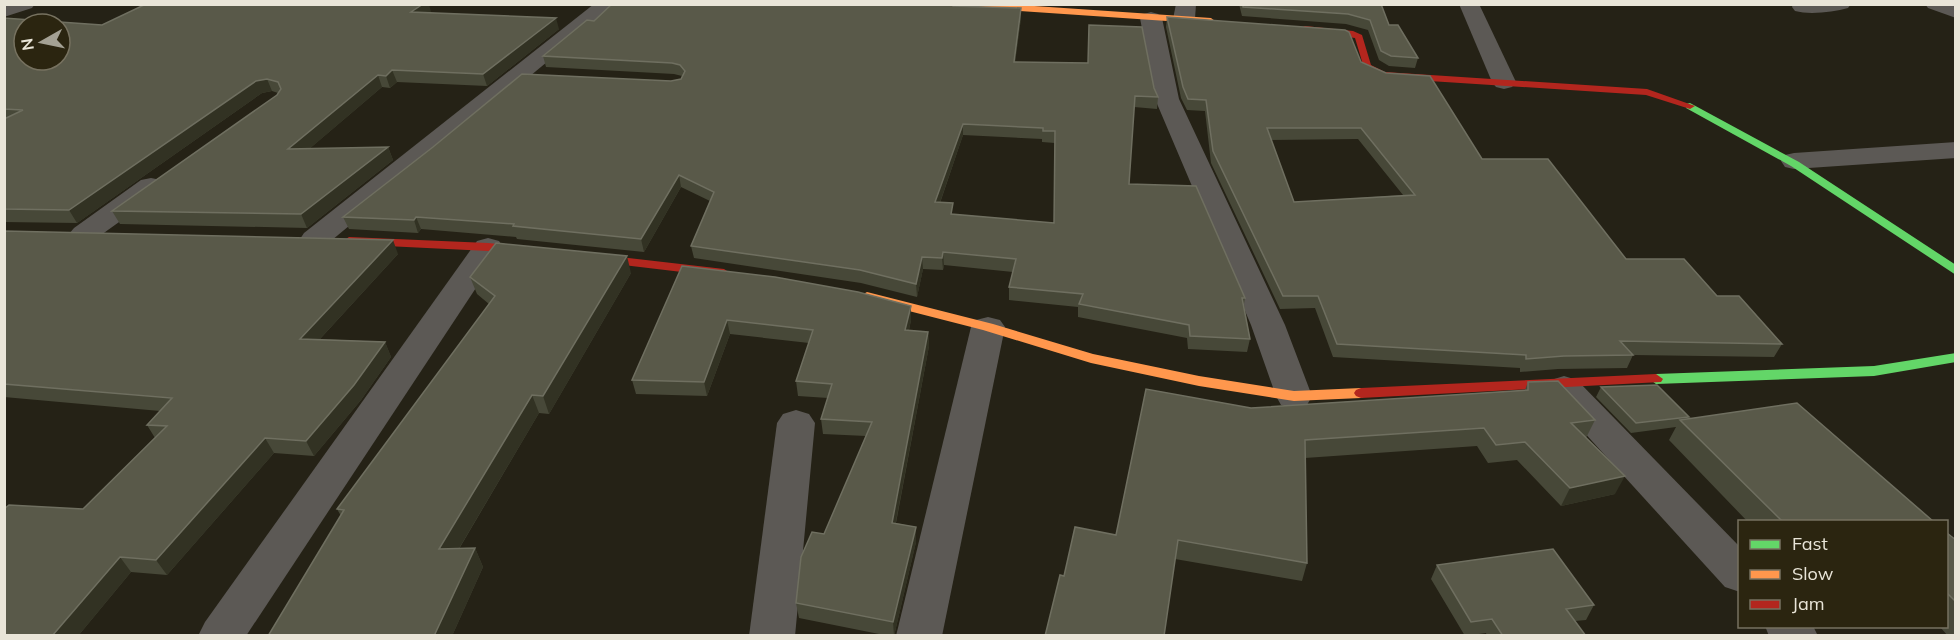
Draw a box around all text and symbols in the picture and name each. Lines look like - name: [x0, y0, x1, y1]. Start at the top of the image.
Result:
- north arrow: [12, 12, 72, 72]
- text: N: [16, 37, 38, 52]
- legend: [1738, 520, 1948, 628]
- text: Fast: [1792, 532, 1828, 555]
- text: Slow: [1792, 562, 1834, 585]
- text: Jam: [1792, 592, 1825, 615]

